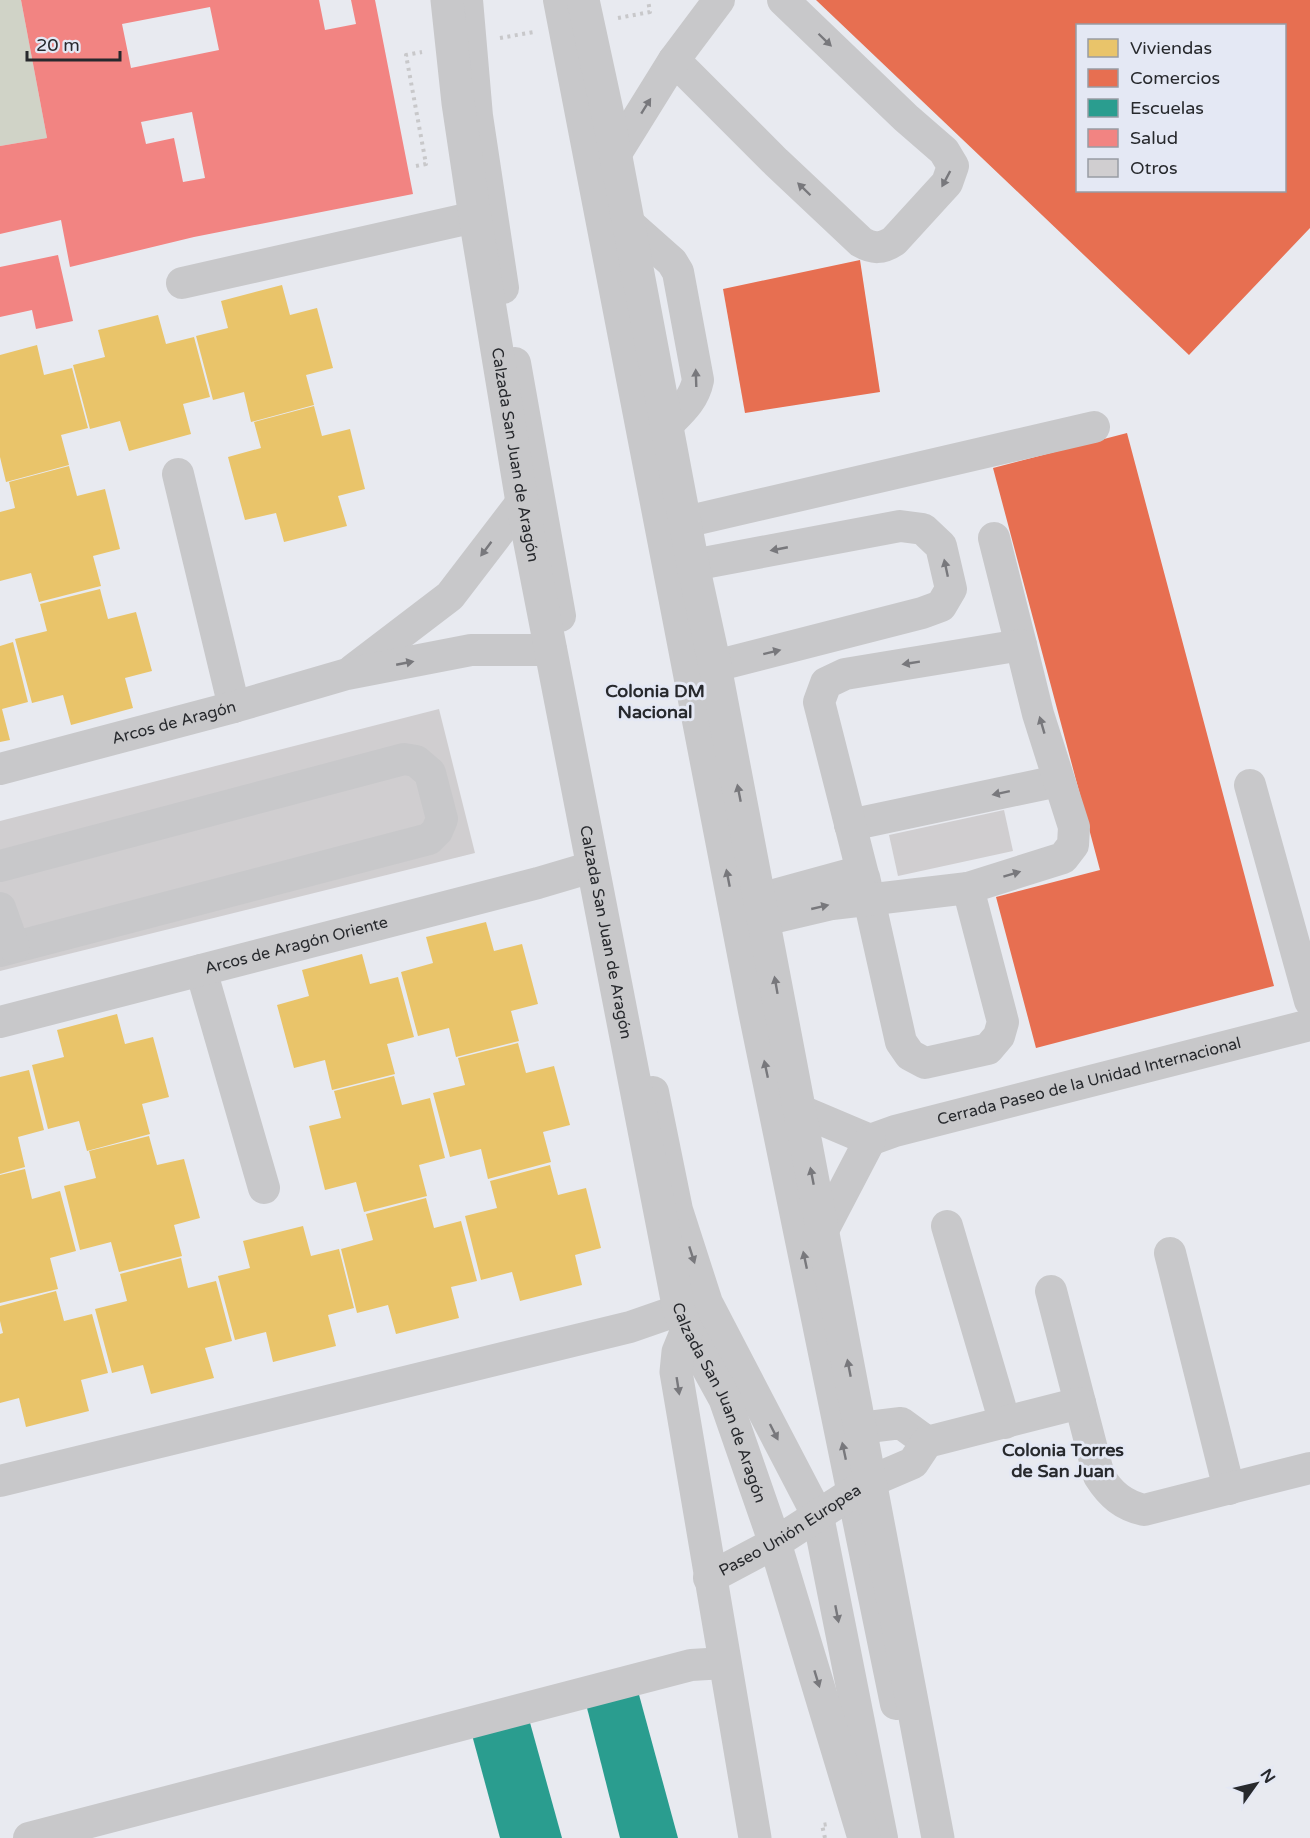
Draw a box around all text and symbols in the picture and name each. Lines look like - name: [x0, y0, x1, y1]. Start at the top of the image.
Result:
- scale bar: [27, 24, 120, 62]
- legend: [1076, 24, 1286, 192]
- one-way arrow: [818, 33, 832, 47]
- text: 20 m: [36, 34, 80, 56]
- text: Viviendas: [1130, 37, 1212, 59]
- text: Comercios: [1130, 67, 1220, 89]
- text: Escuelas: [1130, 97, 1204, 119]
- one-way arrow: [641, 98, 652, 114]
- text: Salud: [1130, 127, 1178, 149]
- text: Otros: [1130, 157, 1178, 179]
- one-way arrow: [942, 171, 951, 188]
- one-way arrow: [797, 182, 812, 196]
- street label: Calzada San Juan de Aragón: [487, 346, 543, 564]
- one-way arrow: [692, 368, 701, 387]
- one-way arrow: [481, 541, 493, 556]
- one-way arrow: [769, 544, 788, 553]
- one-way arrow: [941, 559, 951, 578]
- one-way arrow: [762, 646, 781, 656]
- one-way arrow: [396, 658, 415, 667]
- one-way arrow: [901, 658, 920, 667]
- district label: Colonia DM Nacional: [605, 680, 705, 723]
- street label: Arcos de Aragón: [110, 697, 238, 749]
- one-way arrow: [1037, 716, 1046, 734]
- one-way arrow: [734, 784, 743, 803]
- one-way arrow: [991, 789, 1010, 798]
- street label: Calzada San Juan de Aragón: [575, 824, 636, 1041]
- one-way arrow: [723, 868, 732, 887]
- one-way arrow: [1003, 869, 1021, 878]
- one-way arrow: [811, 901, 830, 911]
- street label: Arcos de Aragón Oriente: [202, 912, 390, 979]
- one-way arrow: [771, 975, 780, 994]
- street label: Cerrada Paseo de la Unidad Internacional: [935, 1033, 1243, 1130]
- one-way arrow: [761, 1059, 770, 1078]
- one-way arrow: [807, 1167, 816, 1186]
- one-way arrow: [688, 1246, 697, 1264]
- one-way arrow: [800, 1250, 809, 1269]
- street label: Calzada San Juan de Aragón: [668, 1301, 770, 1506]
- one-way arrow: [844, 1358, 853, 1377]
- one-way arrow: [674, 1377, 683, 1396]
- one-way arrow: [769, 1423, 779, 1440]
- district label: Colonia Torres de San Juan: [1002, 1439, 1124, 1482]
- one-way arrow: [839, 1441, 848, 1460]
- street label: Paseo Unión Europea: [715, 1480, 865, 1581]
- one-way arrow: [833, 1605, 842, 1624]
- one-way arrow: [813, 1670, 822, 1688]
- north arrow: [1226, 1754, 1286, 1814]
- text: N: [1256, 1765, 1279, 1787]

